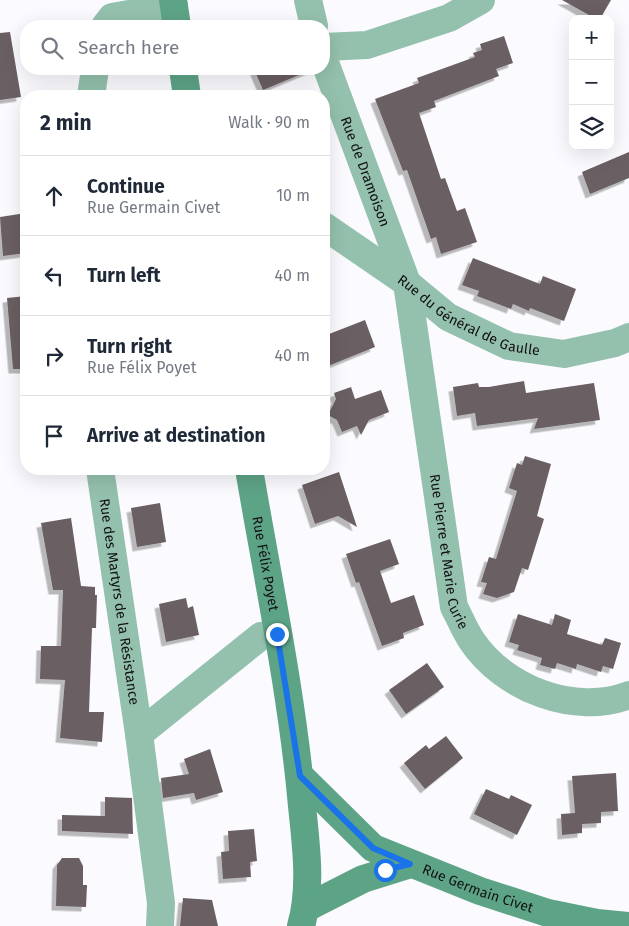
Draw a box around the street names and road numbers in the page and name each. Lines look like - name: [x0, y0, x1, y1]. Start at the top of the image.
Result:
- street label: Rue de Dramoison: [337, 114, 393, 229]
- street label: Rue du Général de Gaulle: [394, 271, 541, 359]
- street label: Rue Pierre et Marie Curie: [426, 473, 472, 632]
- street label: Rue des Martyrs de la Résistance: [95, 497, 143, 706]
- street label: Rue Félix Poyet: [248, 515, 282, 613]
- street label: Rue Germain Civet: [420, 861, 536, 917]

